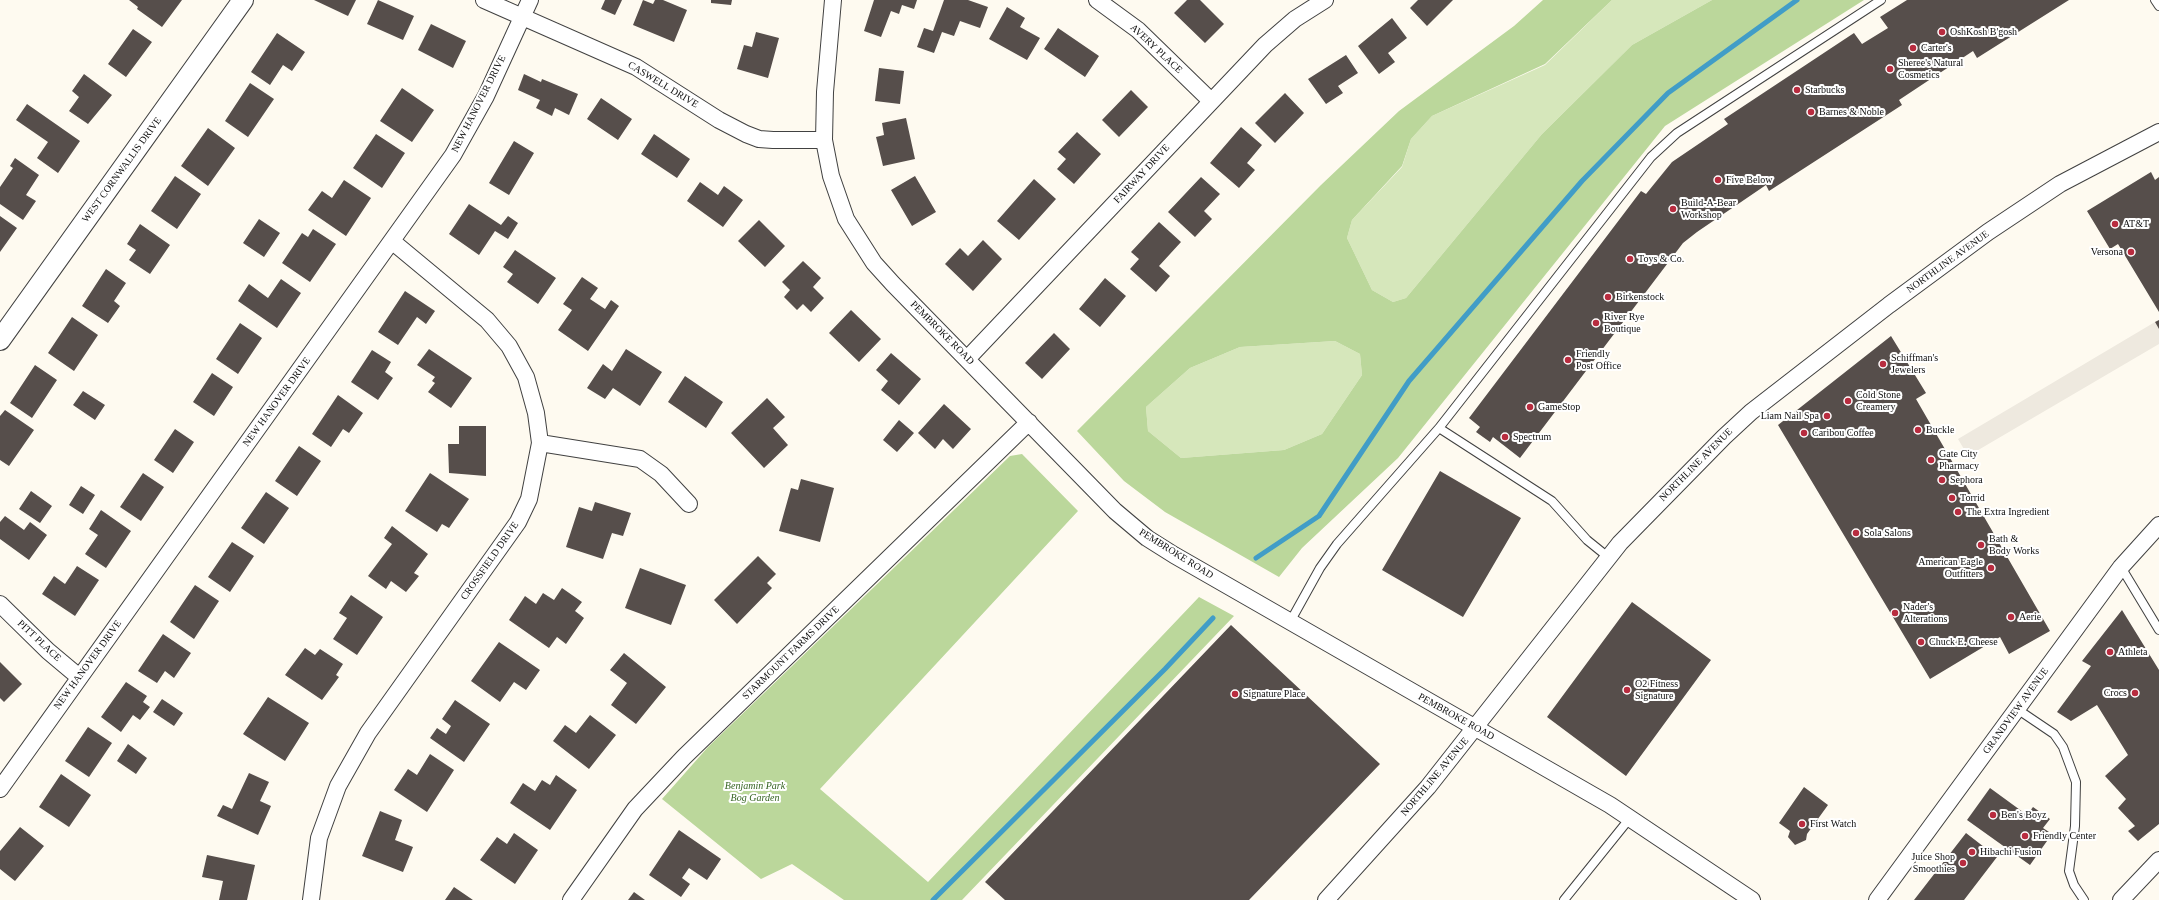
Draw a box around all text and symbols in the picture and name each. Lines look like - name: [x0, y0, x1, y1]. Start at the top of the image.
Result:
- street label: AVERY PLACE: [1127, 22, 1185, 76]
- place label: OshKosh B'gosh: [1950, 26, 2017, 38]
- marker: OshKosh B'gosh: [1937, 27, 1947, 37]
- place label: Carter's: [1921, 42, 1952, 54]
- marker: Carter's: [1908, 43, 1918, 53]
- street label: NEW HANOVER DRIVE: [449, 54, 509, 154]
- place label: Sheree's Natural Cosmetics: [1898, 57, 1963, 80]
- street label: CASWELL DRIVE: [626, 59, 700, 111]
- marker: Sheree's Natural Cosmetics: [1885, 64, 1895, 74]
- place label: Starbucks: [1805, 84, 1844, 96]
- marker: Starbucks: [1792, 85, 1802, 95]
- place label: Barnes & Noble: [1819, 106, 1884, 118]
- marker: Barnes & Noble: [1806, 107, 1816, 117]
- street label: WEST CORNWALLIS DRIVE: [80, 115, 164, 225]
- street label: FAIRWAY DRIVE: [1112, 142, 1172, 206]
- place label: Five Below: [1726, 174, 1772, 186]
- marker: Five Below: [1713, 175, 1723, 185]
- place label: Build-A-Bear Workshop: [1681, 197, 1736, 220]
- marker: Build-A-Bear Workshop: [1668, 204, 1678, 214]
- place label: AT&T: [2123, 218, 2149, 230]
- marker: AT&T: [2110, 219, 2120, 229]
- street label: NORTHLINE AVENUE: [1904, 228, 1992, 296]
- place label: Versona: [2091, 246, 2123, 258]
- marker: Versona: [2126, 247, 2136, 257]
- place label: Toys & Co.: [1638, 253, 1684, 265]
- marker: Toys & Co.: [1625, 254, 1635, 264]
- place label: Birkenstock: [1616, 291, 1664, 303]
- marker: Birkenstock: [1603, 292, 1613, 302]
- street label: PEMBROKE ROAD: [908, 299, 976, 367]
- place label: River Rye Boutique: [1604, 311, 1644, 334]
- marker: River Rye Boutique: [1591, 318, 1601, 328]
- place label: Friendly Post Office: [1576, 348, 1621, 372]
- place label: Schiffman's Jewelers: [1891, 352, 1938, 376]
- street label: NEW HANOVER DRIVE: [241, 355, 313, 449]
- marker: Friendly Post Office: [1563, 355, 1573, 365]
- marker: Schiffman's Jewelers: [1878, 359, 1888, 369]
- place label: Cold Stone Creamery: [1856, 389, 1901, 412]
- marker: Cold Stone Creamery: [1843, 396, 1853, 406]
- place label: GameStop: [1538, 401, 1580, 413]
- marker: GameStop: [1525, 402, 1535, 412]
- place label: Liam Nail Spa: [1761, 410, 1819, 422]
- marker: Liam Nail Spa: [1822, 411, 1832, 421]
- place label: Buckle: [1926, 424, 1954, 436]
- marker: Buckle: [1913, 425, 1923, 435]
- street label: NORTHLINE AVENUE: [1657, 426, 1735, 504]
- place label: Caribou Coffee: [1812, 427, 1874, 439]
- marker: Caribou Coffee: [1799, 428, 1809, 438]
- place label: Spectrum: [1513, 431, 1551, 443]
- marker: Spectrum: [1500, 432, 1510, 442]
- place label: Gate City Pharmacy: [1939, 448, 1979, 472]
- marker: Gate City Pharmacy: [1926, 455, 1936, 465]
- place label: Sephora: [1950, 474, 1983, 486]
- marker: Sephora: [1937, 475, 1947, 485]
- place label: Torrid: [1960, 492, 1985, 504]
- marker: Torrid: [1947, 493, 1957, 503]
- place label: The Extra Ingredient: [1966, 506, 2049, 518]
- marker: The Extra Ingredient: [1953, 507, 1963, 517]
- street label: CROSSFIELD DRIVE: [458, 519, 522, 603]
- street label: PEMBROKE ROAD: [1137, 526, 1215, 582]
- place label: Sola Salons: [1864, 527, 1911, 539]
- marker: Sola Salons: [1851, 528, 1861, 538]
- place label: Bath & Body Works: [1989, 533, 2039, 556]
- marker: Bath & Body Works: [1976, 540, 1986, 550]
- place label: American Eagle Outfitters: [1918, 556, 1983, 580]
- marker: American Eagle Outfitters: [1986, 563, 1996, 573]
- place label: Nader's Alterations: [1903, 601, 1947, 624]
- street label: STARMOUNT FARMS DRIVE: [740, 603, 842, 703]
- marker: Nader's Alterations: [1890, 608, 1900, 618]
- place label: Aerie: [2019, 611, 2041, 623]
- marker: Aerie: [2006, 612, 2016, 622]
- street label: PITT PLACE: [15, 618, 63, 664]
- street label: NEW HANOVER DRIVE: [52, 618, 124, 712]
- place label: Chuck E. Cheese: [1929, 636, 1998, 648]
- marker: Chuck E. Cheese: [1916, 637, 1926, 647]
- place label: Athleta: [2118, 646, 2147, 658]
- marker: Athleta: [2105, 647, 2115, 657]
- street label: GRANDVIEW AVENUE: [1981, 665, 2051, 757]
- place label: O2 Fitness Signature: [1635, 678, 1678, 702]
- marker: O2 Fitness Signature: [1622, 685, 1632, 695]
- place label: Crocs: [2104, 687, 2127, 699]
- place label: Signature Place: [1243, 688, 1305, 700]
- marker: Crocs: [2130, 688, 2140, 698]
- marker: Signature Place: [1230, 689, 1240, 699]
- street label: PEMBROKE ROAD: [1416, 691, 1496, 743]
- street label: NORTHLINE AVENUE: [1399, 735, 1471, 819]
- park label: Benjamin Park Bog Garden: [725, 780, 785, 804]
- place label: Ben's Boyz: [2001, 809, 2046, 821]
- marker: Ben's Boyz: [1988, 810, 1998, 820]
- place label: First Watch: [1810, 818, 1856, 830]
- marker: First Watch: [1797, 819, 1807, 829]
- place label: Friendly Center: [2033, 830, 2096, 842]
- marker: Friendly Center: [2020, 831, 2030, 841]
- place label: Hibachi Fusion: [1980, 846, 2041, 858]
- marker: Hibachi Fusion: [1967, 847, 1977, 857]
- place label: Juice Shop Smoothies: [1911, 851, 1955, 874]
- marker: Juice Shop Smoothies: [1958, 858, 1968, 868]

